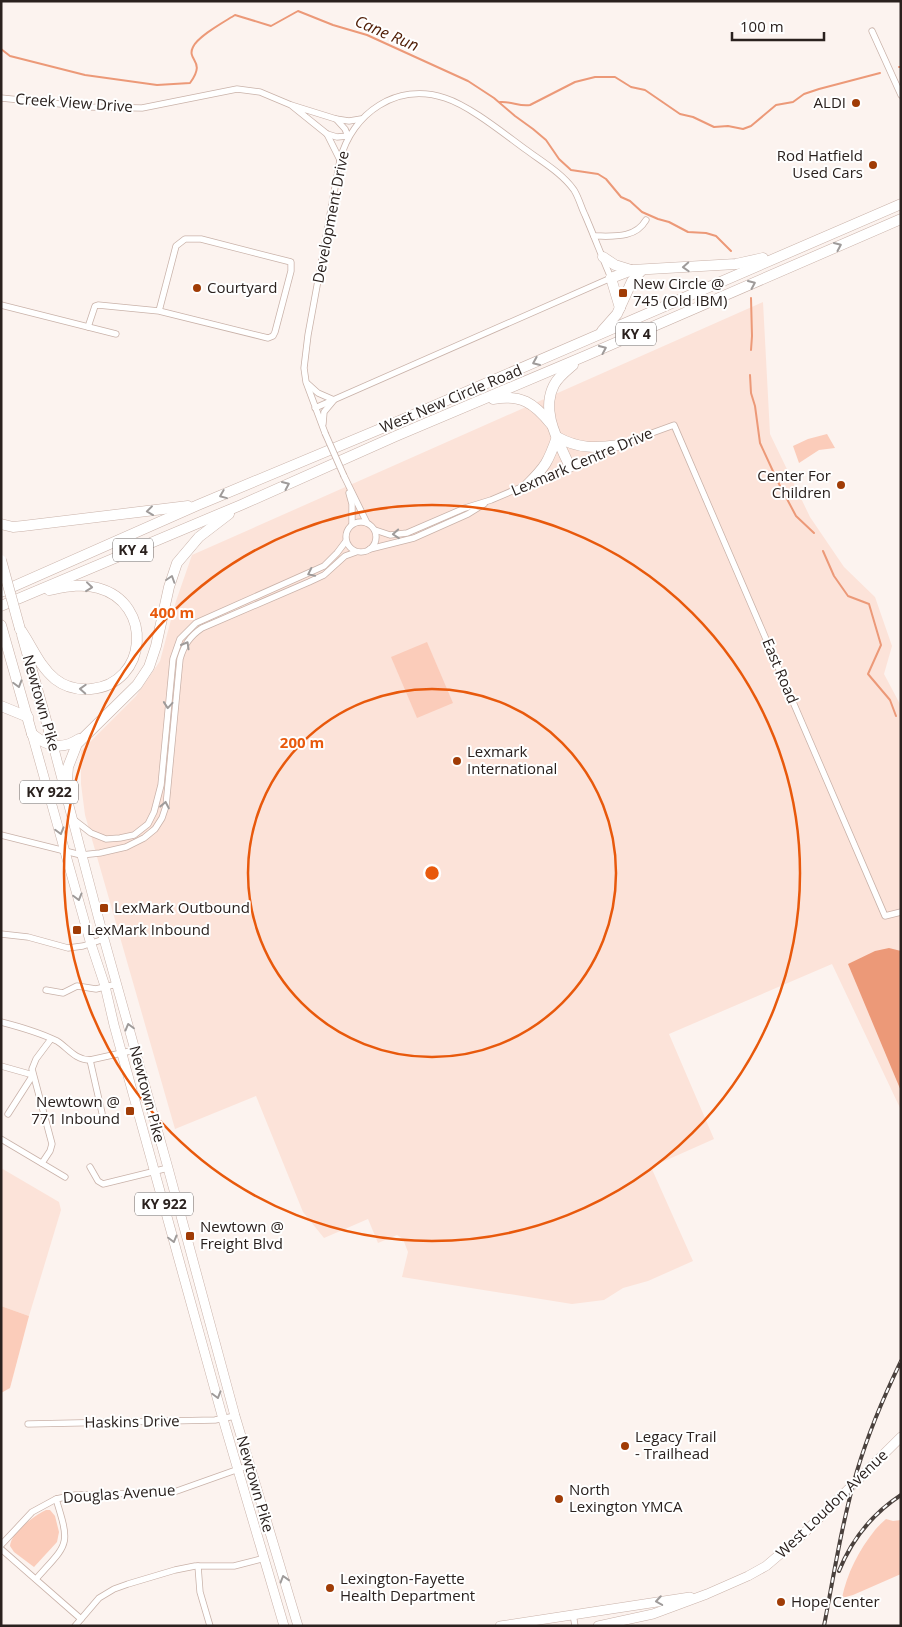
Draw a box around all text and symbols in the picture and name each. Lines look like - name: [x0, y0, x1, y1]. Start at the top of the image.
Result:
- water label: Cane Run: [352, 10, 422, 56]
- scale bar: [732, 10, 824, 42]
- text: 100 m: [740, 16, 784, 36]
- street label: Creek View Drive: [15, 88, 133, 116]
- place label: ALDI: [814, 92, 846, 112]
- marker: ALDI: [850, 97, 862, 109]
- place label: Rod Hatfield Used Cars: [777, 145, 863, 182]
- street label: Development Drive: [307, 149, 353, 285]
- marker: Rod Hatfield Used Cars: [867, 159, 879, 171]
- one-way arrow: [833, 241, 842, 252]
- one-way arrow: [682, 262, 690, 273]
- place label: New Circle @ 745 (Old IBM): [633, 273, 727, 310]
- place label: Courtyard: [207, 277, 277, 297]
- one-way arrow: [747, 279, 756, 290]
- marker: Courtyard: [191, 282, 203, 294]
- marker: New Circle @ 745 (Old IBM): [617, 287, 629, 299]
- road number: KY 4: [616, 322, 656, 346]
- one-way arrow: [598, 344, 607, 355]
- one-way arrow: [532, 356, 541, 367]
- street label: West New Circle Road: [377, 359, 525, 437]
- street label: Lexmark Centre Drive: [508, 422, 655, 500]
- place label: Center For Children: [757, 465, 831, 502]
- marker: Center For Children: [835, 479, 847, 491]
- one-way arrow: [281, 481, 290, 492]
- one-way arrow: [219, 489, 228, 499]
- one-way arrow: [146, 505, 154, 516]
- one-way arrow: [392, 529, 400, 540]
- road number: KY 4: [113, 538, 153, 562]
- one-way arrow: [307, 567, 316, 577]
- one-way arrow: [166, 575, 176, 583]
- one-way arrow: [85, 581, 93, 592]
- text: 400 m: [150, 602, 194, 622]
- street label: East Road: [758, 635, 804, 706]
- one-way arrow: [180, 641, 190, 650]
- street label: Newtown Pike: [19, 652, 65, 753]
- one-way arrow: [13, 679, 23, 687]
- one-way arrow: [78, 683, 86, 694]
- one-way arrow: [163, 701, 174, 709]
- text: 200 m: [280, 732, 324, 752]
- place label: Lexmark International: [467, 741, 557, 778]
- marker: Lexmark International: [451, 755, 463, 767]
- road number: KY 922: [20, 780, 78, 804]
- one-way arrow: [160, 800, 170, 809]
- one-way arrow: [54, 827, 65, 835]
- centre of rings: [423, 864, 441, 882]
- one-way arrow: [72, 893, 83, 901]
- place label: LexMark Outbound: [114, 897, 250, 917]
- marker: LexMark Outbound: [98, 902, 110, 914]
- place label: LexMark Inbound: [87, 919, 210, 939]
- marker: LexMark Inbound: [71, 924, 83, 936]
- one-way arrow: [124, 1022, 135, 1031]
- street label: Newtown Pike: [125, 1043, 171, 1144]
- place label: Newtown @ 771 Inbound: [31, 1091, 120, 1128]
- marker: Newtown @ 771 Inbound: [124, 1105, 136, 1117]
- road number: KY 922: [135, 1192, 193, 1216]
- place label: Newtown @ Freight Blvd: [200, 1216, 284, 1253]
- marker: Newtown @ Freight Blvd: [184, 1230, 196, 1242]
- one-way arrow: [168, 1234, 178, 1242]
- one-way arrow: [211, 1391, 221, 1399]
- street label: Haskins Drive: [84, 1410, 180, 1432]
- place label: Legacy Trail - Trailhead: [635, 1426, 717, 1463]
- street label: Newtown Pike: [233, 1433, 279, 1534]
- marker: Legacy Trail - Trailhead: [619, 1440, 631, 1452]
- street label: West Loudon Avenue: [771, 1445, 892, 1562]
- street label: Douglas Avenue: [62, 1479, 176, 1507]
- place label: North Lexington YMCA: [569, 1479, 683, 1516]
- marker: North Lexington YMCA: [553, 1493, 565, 1505]
- place label: Lexington-Fayette Health Department: [340, 1568, 475, 1605]
- one-way arrow: [279, 1575, 289, 1584]
- marker: Lexington-Fayette Health Department: [324, 1582, 336, 1594]
- place label: Hope Center: [791, 1591, 880, 1611]
- one-way arrow: [655, 1595, 663, 1606]
- marker: Hope Center: [775, 1596, 787, 1608]

